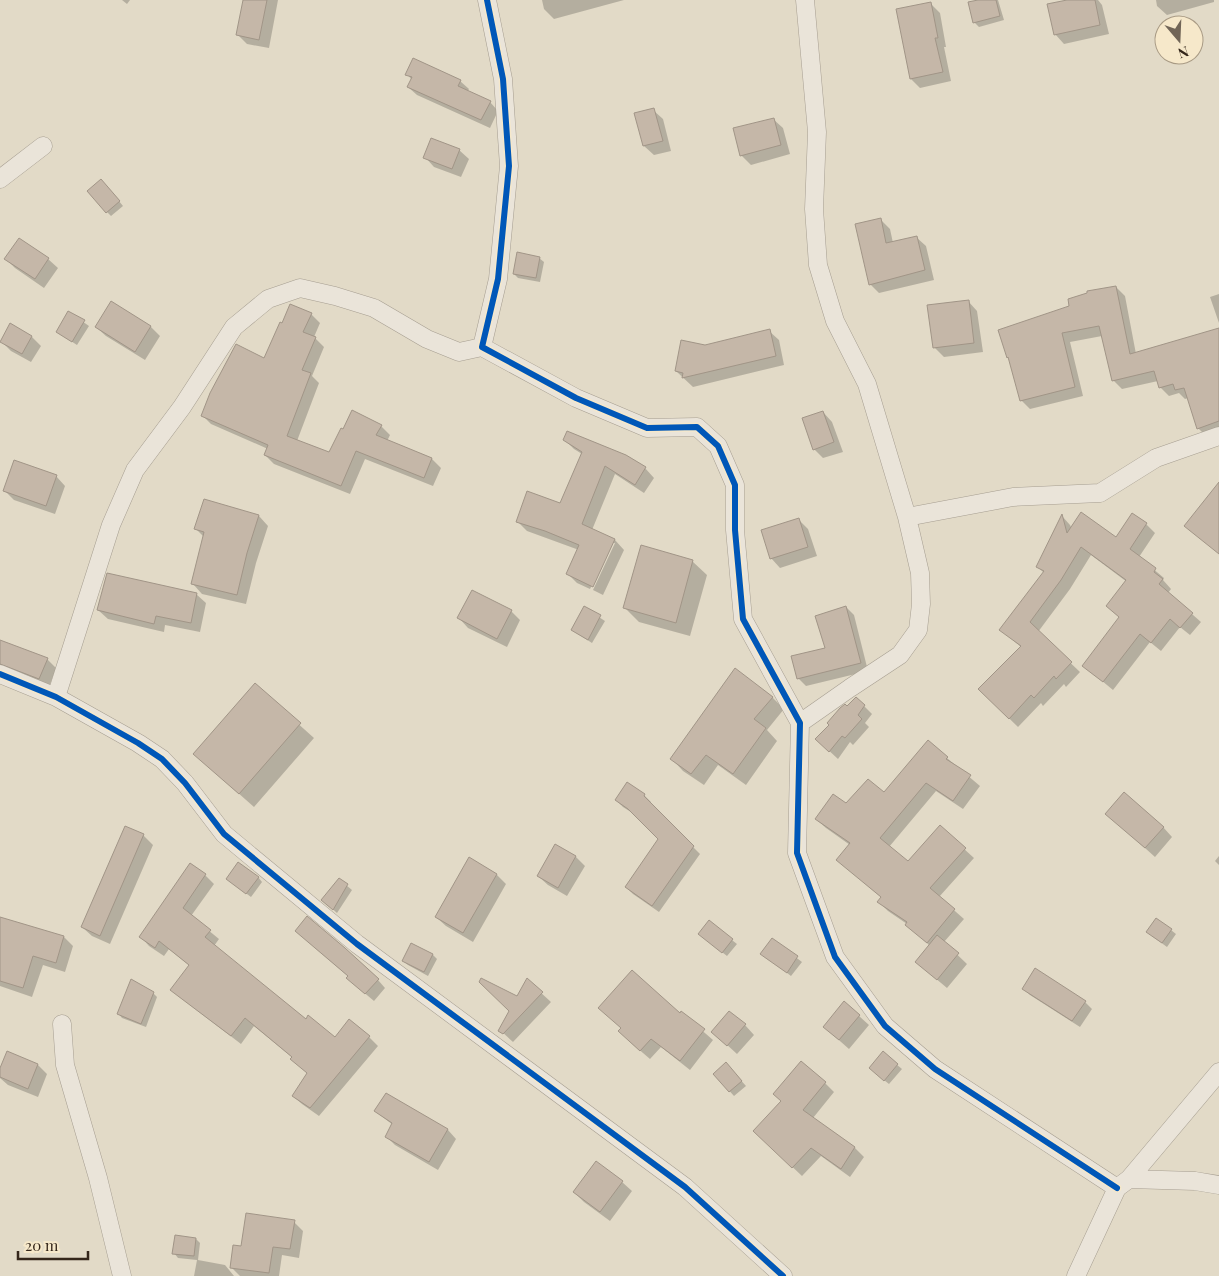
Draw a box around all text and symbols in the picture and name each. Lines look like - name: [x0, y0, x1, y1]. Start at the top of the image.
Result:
- north arrow: [1154, 15, 1204, 65]
- text: N: [1176, 42, 1191, 63]
- scale bar: [18, 1228, 88, 1260]
- text: 20 m: [25, 1235, 59, 1255]

